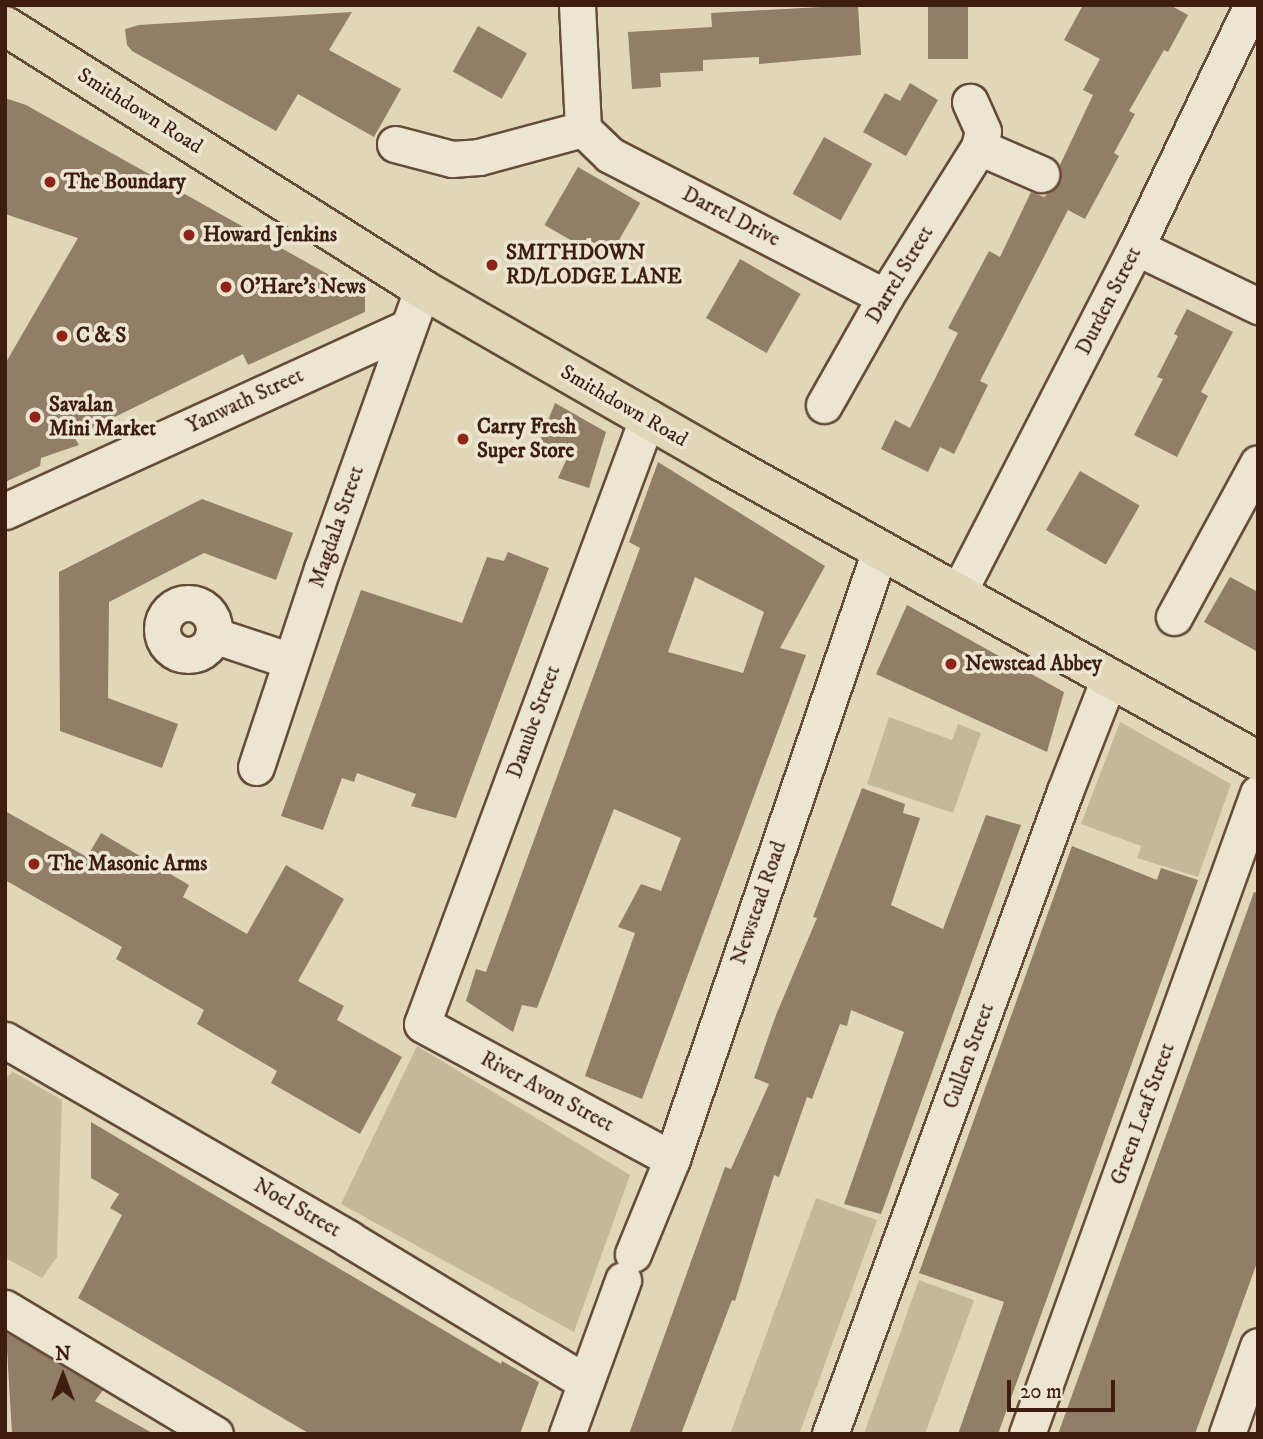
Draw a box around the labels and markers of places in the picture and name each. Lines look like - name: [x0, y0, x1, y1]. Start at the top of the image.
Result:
- place label: The Boundary: [64, 169, 186, 195]
- marker: The Boundary: [42, 174, 58, 190]
- place label: Howard Jenkins: [203, 222, 337, 248]
- marker: Howard Jenkins: [181, 227, 197, 243]
- place label: SMITHDOWN RD/LODGE LANE: [506, 240, 682, 290]
- marker: SMITHDOWN RD/LODGE LANE: [484, 257, 500, 273]
- place label: O'Hare's News: [240, 274, 366, 300]
- marker: O'Hare's News: [218, 279, 234, 295]
- place label: C & S: [76, 323, 126, 349]
- marker: C & S: [54, 328, 70, 344]
- place label: Savalan Mini Market: [49, 392, 156, 442]
- marker: Savalan Mini Market: [27, 409, 43, 425]
- place label: Carry Fresh Super Store: [477, 414, 576, 464]
- marker: Carry Fresh Super Store: [455, 431, 471, 447]
- place label: Newstead Abbey: [965, 651, 1102, 677]
- marker: Newstead Abbey: [943, 656, 959, 672]
- place label: The Masonic Arms: [48, 851, 207, 877]
- marker: The Masonic Arms: [26, 856, 42, 872]

